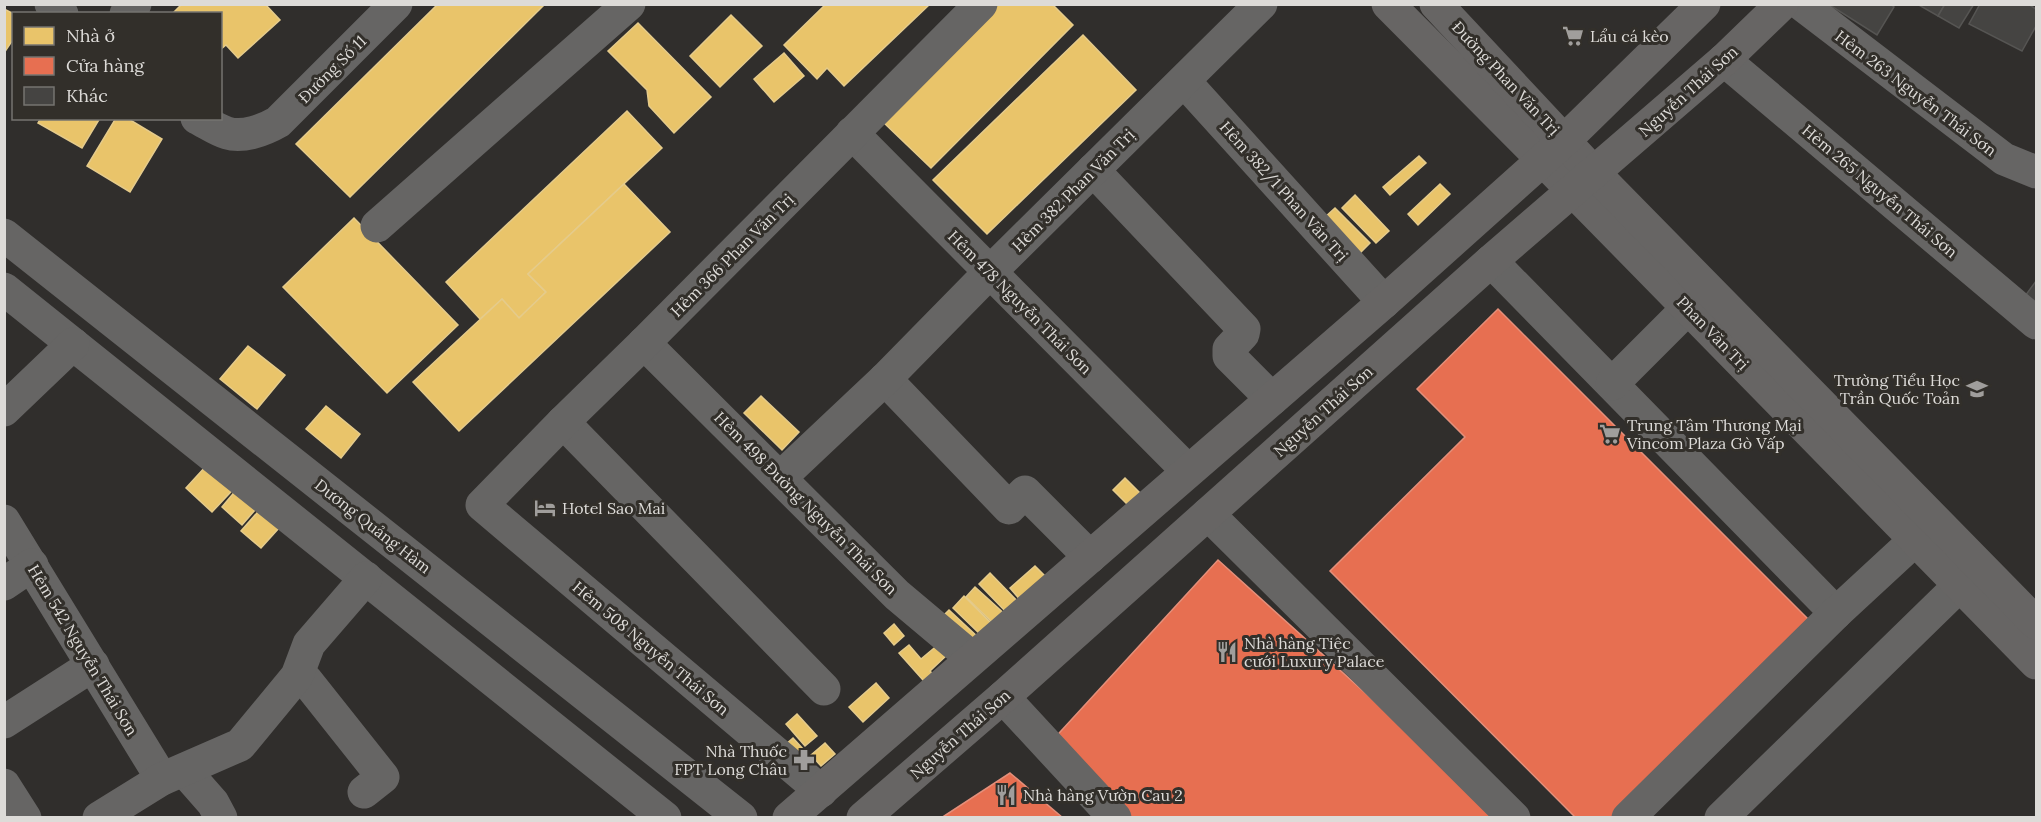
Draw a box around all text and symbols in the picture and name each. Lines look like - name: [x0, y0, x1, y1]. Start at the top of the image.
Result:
- legend: [12, 12, 222, 120]
- street label: Đường Phan Văn Trị: [1448, 17, 1564, 139]
- text: Nhà ở: [66, 24, 115, 47]
- supermarket icon: Lẩu cá kèo: [1561, 24, 1585, 48]
- place label: Lẩu cá kèo: [1590, 26, 1669, 46]
- street label: Hẻm 263 Nguyễn Thái Sơn: [1831, 26, 2001, 160]
- street label: Đường Số 11: [294, 31, 370, 107]
- street label: Nguyễn Thái Sơn: [1634, 41, 1742, 141]
- text: Cửa hàng: [66, 54, 145, 77]
- text: Khác: [66, 84, 108, 107]
- street label: Hẻm 382/1 Phan Văn Trị: [1215, 117, 1352, 266]
- street label: Hẻm 265 Nguyễn Thái Sơn: [1798, 120, 1962, 262]
- street label: Hẻm 382 Phan Văn Trị: [1007, 124, 1139, 256]
- street label: Hẻm 366 Phan Văn Trị: [666, 189, 798, 321]
- street label: Hẻm 478 Nguyễn Thái Sơn: [944, 226, 1096, 378]
- street label: Phan Văn Trị: [1673, 292, 1753, 374]
- street label: Nguyễn Thái Sơn: [1269, 361, 1377, 461]
- place label: Trường Tiểu Học Trần Quốc Toản: [1834, 370, 1960, 408]
- school or university icon: Trường Tiểu Học Trần Quốc Toản: [1965, 377, 1989, 401]
- street label: Hẻm 498 Đường Nguyễn Thái Sơn: [710, 407, 902, 599]
- place label: Trung Tâm Thương Mại Vincom Plaza Gò Vấp: [1626, 415, 1802, 453]
- supermarket icon: Trung Tâm Thương Mại Vincom Plaza Gò Vấp: [1598, 422, 1622, 446]
- street label: Dương Quảng Hàm: [311, 474, 435, 578]
- hotel icon: Hotel Sao Mai: [533, 496, 557, 520]
- place label: Hotel Sao Mai: [562, 498, 665, 518]
- street label: Hẻm 542 Nguyễn Thái Sơn: [24, 561, 142, 739]
- street label: Hẻm 508 Nguyễn Thái Sơn: [569, 577, 733, 719]
- place label: Nhà hàng Tiệc cưới Luxury Palace: [1244, 633, 1385, 671]
- restaurant icon: Nhà hàng Tiệc cưới Luxury Palace: [1215, 640, 1239, 664]
- street label: Nguyễn Thái Sơn: [906, 685, 1014, 783]
- place label: Nhà Thuốc FPT Long Châu: [674, 741, 787, 779]
- pharmacy icon: Nhà Thuốc FPT Long Châu: [792, 748, 816, 772]
- restaurant icon: Nhà hàng Vườn Cau 2: [994, 783, 1018, 807]
- place label: Nhà hàng Vườn Cau 2: [1023, 785, 1183, 805]

